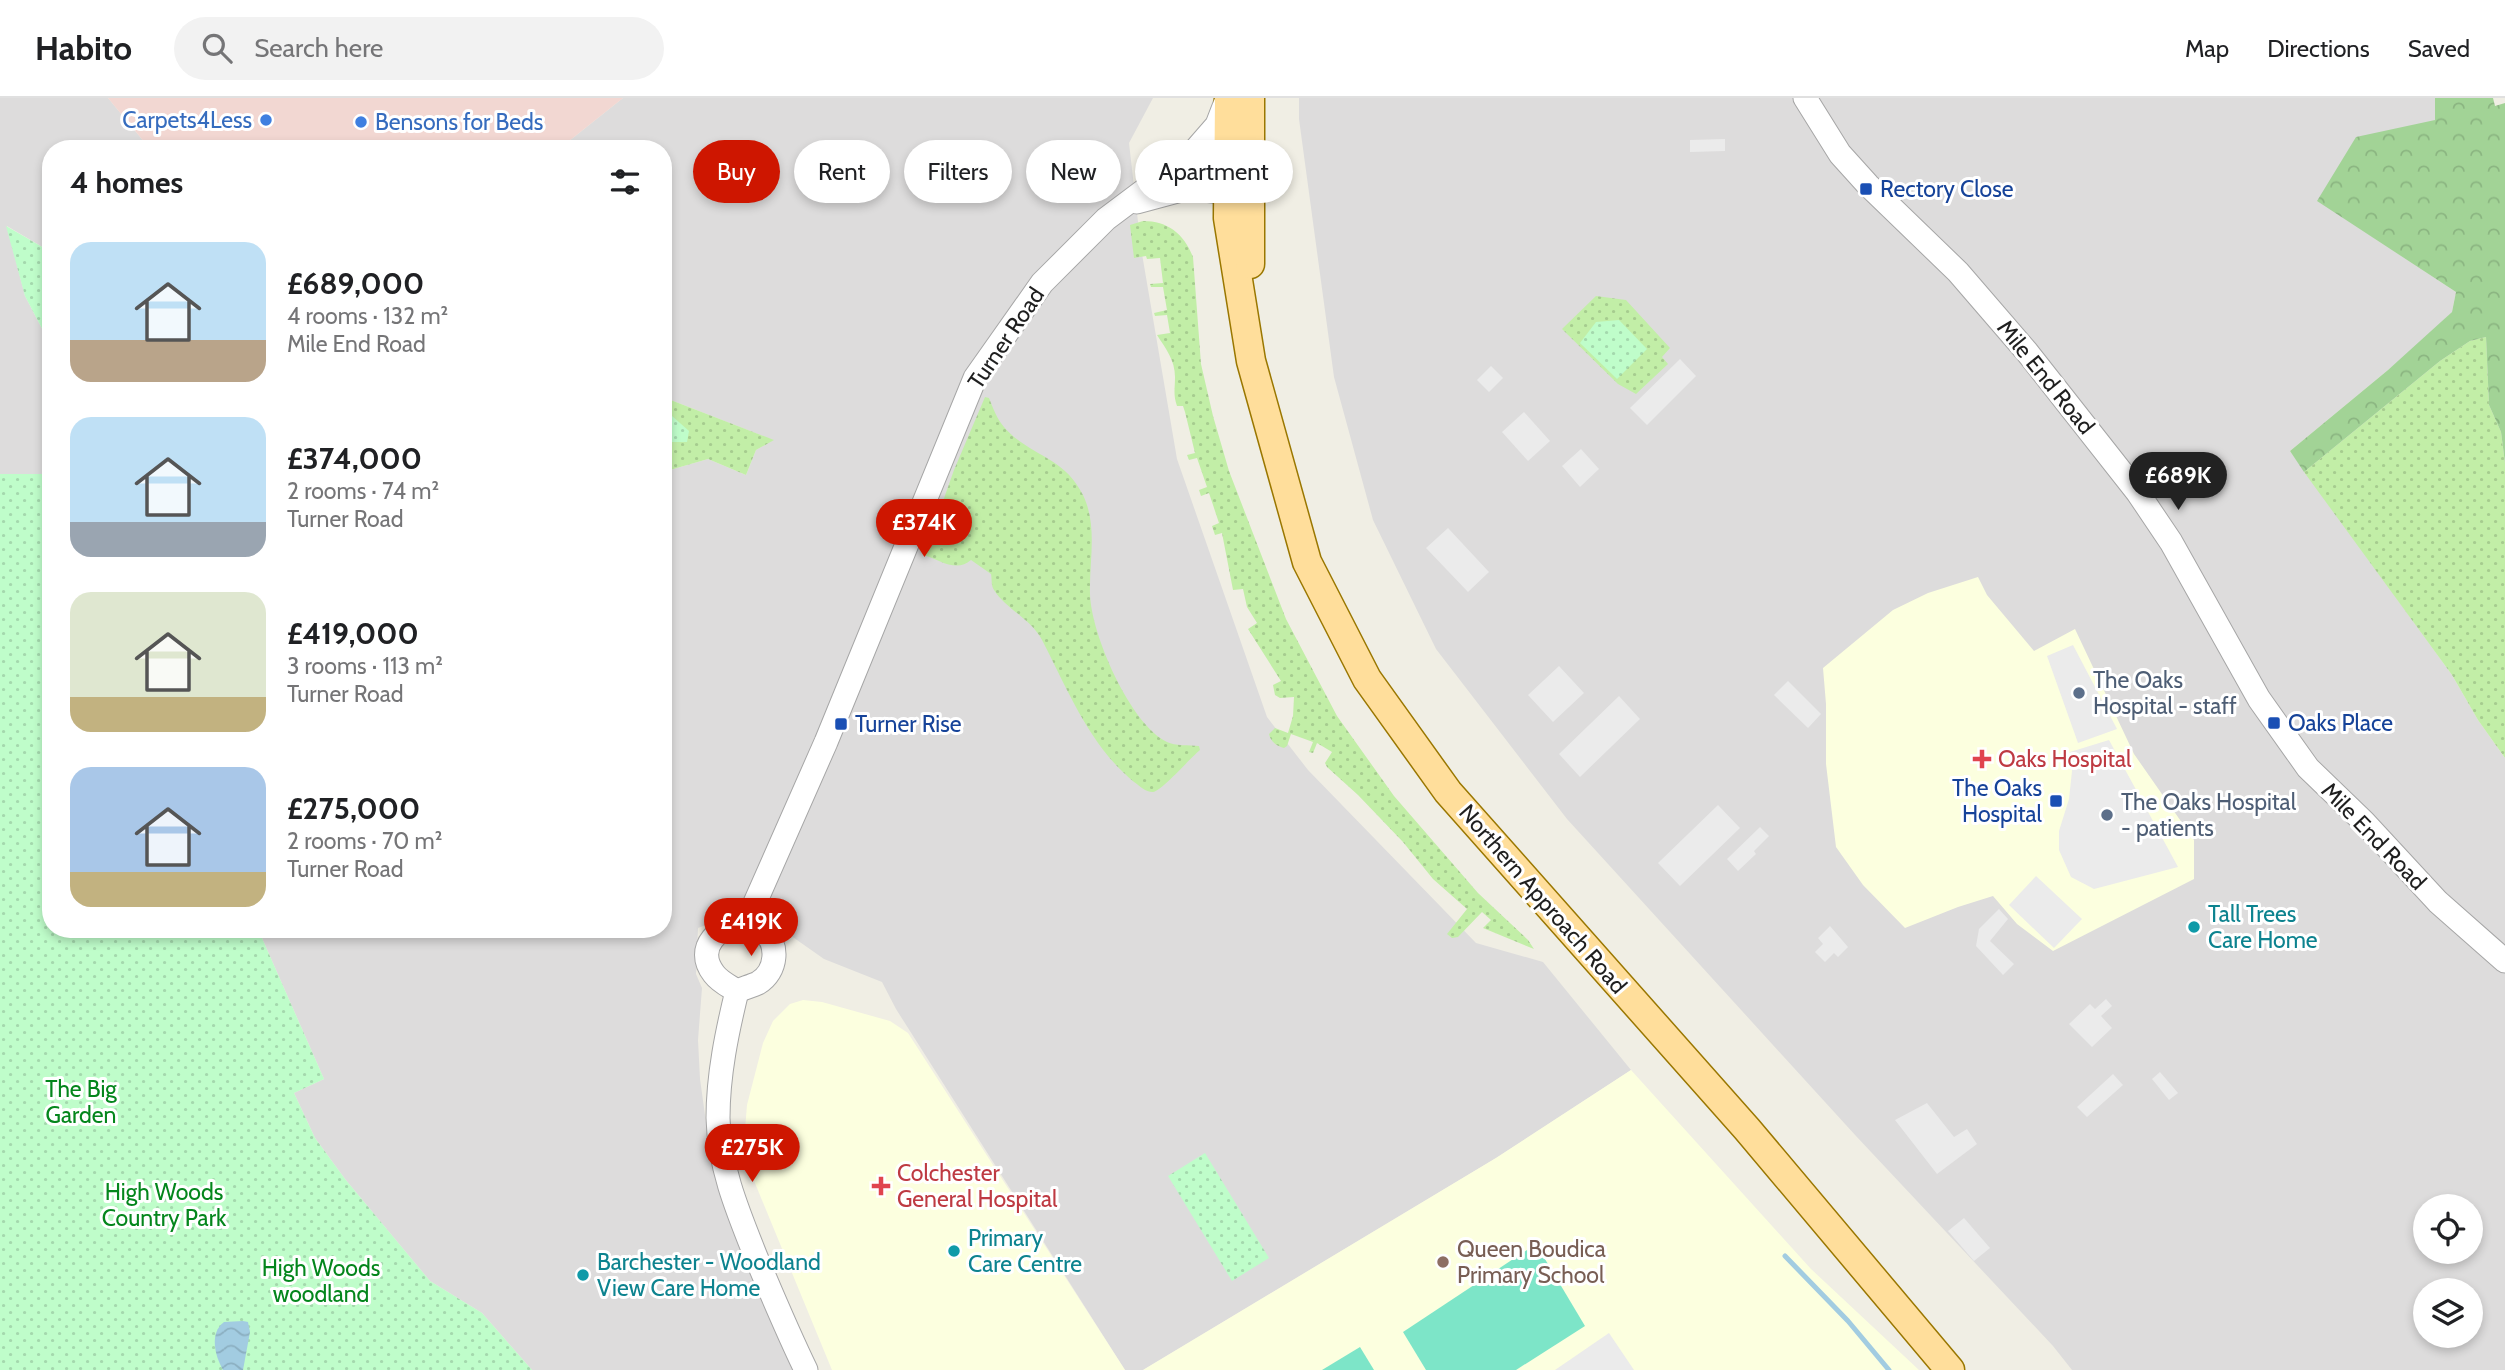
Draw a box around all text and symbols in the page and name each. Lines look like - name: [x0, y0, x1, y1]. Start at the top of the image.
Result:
- search box: [174, 17, 664, 80]
- text: Habito: [35, 28, 132, 68]
- icon: search: [198, 29, 236, 67]
- text: Search here: [254, 32, 383, 64]
- text: Map: [2185, 34, 2229, 63]
- text: Directions: [2267, 34, 2370, 63]
- text: Saved: [2408, 34, 2470, 63]
- place label: Carpets4Less: [122, 106, 252, 134]
- place label: Bensons for Beds: [375, 108, 543, 136]
- marker: Carpets4Less: [258, 112, 274, 128]
- marker: Bensons for Beds: [353, 114, 369, 130]
- chip: Buy: [693, 140, 780, 203]
- chip: Rent: [794, 140, 890, 203]
- chip: Filters: [904, 140, 1012, 203]
- chip: New: [1026, 140, 1121, 203]
- chip: Apartment: [1135, 140, 1293, 203]
- icon: filters: [606, 163, 644, 201]
- text: 4 homes: [70, 164, 183, 201]
- place label: Rectory Close: [1880, 175, 2014, 203]
- marker: Rectory Close: [1858, 181, 1874, 197]
- text: £689,000: [287, 265, 424, 302]
- icon: home: [126, 270, 210, 354]
- street label: Turner Road: [962, 282, 1050, 394]
- text: 4 rooms · 132 m²: [287, 302, 448, 330]
- street label: Mile End Road: [1991, 314, 2101, 440]
- text: Mile End Road: [287, 330, 426, 358]
- text: £374,000: [287, 440, 422, 477]
- icon: home: [126, 445, 210, 529]
- pin: £689K: [2129, 452, 2227, 512]
- text: £689K: [2145, 461, 2211, 489]
- text: 2 rooms · 74 m²: [287, 477, 439, 505]
- pin: £374K: [875, 500, 973, 559]
- text: Turner Road: [287, 505, 404, 533]
- text: £374K: [892, 508, 956, 536]
- text: £419,000: [287, 615, 419, 652]
- icon: home: [126, 620, 210, 704]
- text: 3 rooms · 113 m²: [287, 652, 443, 680]
- place label: The Oaks Hospital - staff: [2093, 666, 2237, 720]
- text: Turner Road: [287, 680, 404, 708]
- marker: The Oaks Hospital - staff: [2071, 685, 2087, 701]
- place label: Oaks Place: [2288, 709, 2393, 737]
- place label: Turner Rise: [855, 710, 962, 738]
- marker: Oaks Place: [2266, 715, 2282, 731]
- marker: Turner Rise: [833, 716, 849, 732]
- place label: Oaks Hospital: [1998, 745, 2132, 773]
- marker: Oaks Hospital: [1972, 749, 1992, 769]
- place label: The Oaks Hospital: [1952, 774, 2043, 828]
- street label: Mile End Road: [2316, 776, 2432, 896]
- place label: The Oaks Hospital - patients: [2121, 788, 2297, 842]
- text: £275,000: [287, 790, 420, 827]
- marker: The Oaks Hospital: [2048, 793, 2064, 809]
- icon: home: [126, 795, 210, 879]
- street label: Northern Approach Road: [1453, 799, 1633, 999]
- marker: The Oaks Hospital - patients: [2099, 807, 2115, 823]
- text: 2 rooms · 70 m²: [287, 827, 442, 855]
- text: Turner Road: [287, 855, 404, 883]
- pin: £419K: [702, 898, 800, 958]
- place label: Tall Trees Care Home: [2208, 900, 2318, 954]
- text: £419K: [720, 907, 782, 935]
- marker: Tall Trees Care Home: [2186, 919, 2202, 935]
- park label: The Big Garden: [45, 1075, 117, 1129]
- pin: £275K: [703, 1124, 801, 1184]
- text: £275K: [721, 1133, 783, 1161]
- place label: Colchester General Hospital: [897, 1159, 1058, 1213]
- marker: Colchester General Hospital: [871, 1176, 891, 1196]
- park label: High Woods Country Park: [102, 1178, 227, 1232]
- map controls: [2413, 1194, 2483, 1348]
- button: locate: [2413, 1194, 2483, 1264]
- place label: Primary Care Centre: [968, 1224, 1082, 1278]
- place label: Queen Boudica Primary School: [1457, 1235, 1606, 1289]
- marker: Primary Care Centre: [946, 1243, 962, 1259]
- place label: Barchester - Woodland View Care Home: [597, 1248, 821, 1302]
- park label: High Woods woodland: [262, 1254, 380, 1308]
- marker: Queen Boudica Primary School: [1435, 1254, 1451, 1270]
- marker: Barchester - Woodland View Care Home: [575, 1267, 591, 1283]
- button: layers: [2413, 1278, 2483, 1348]

